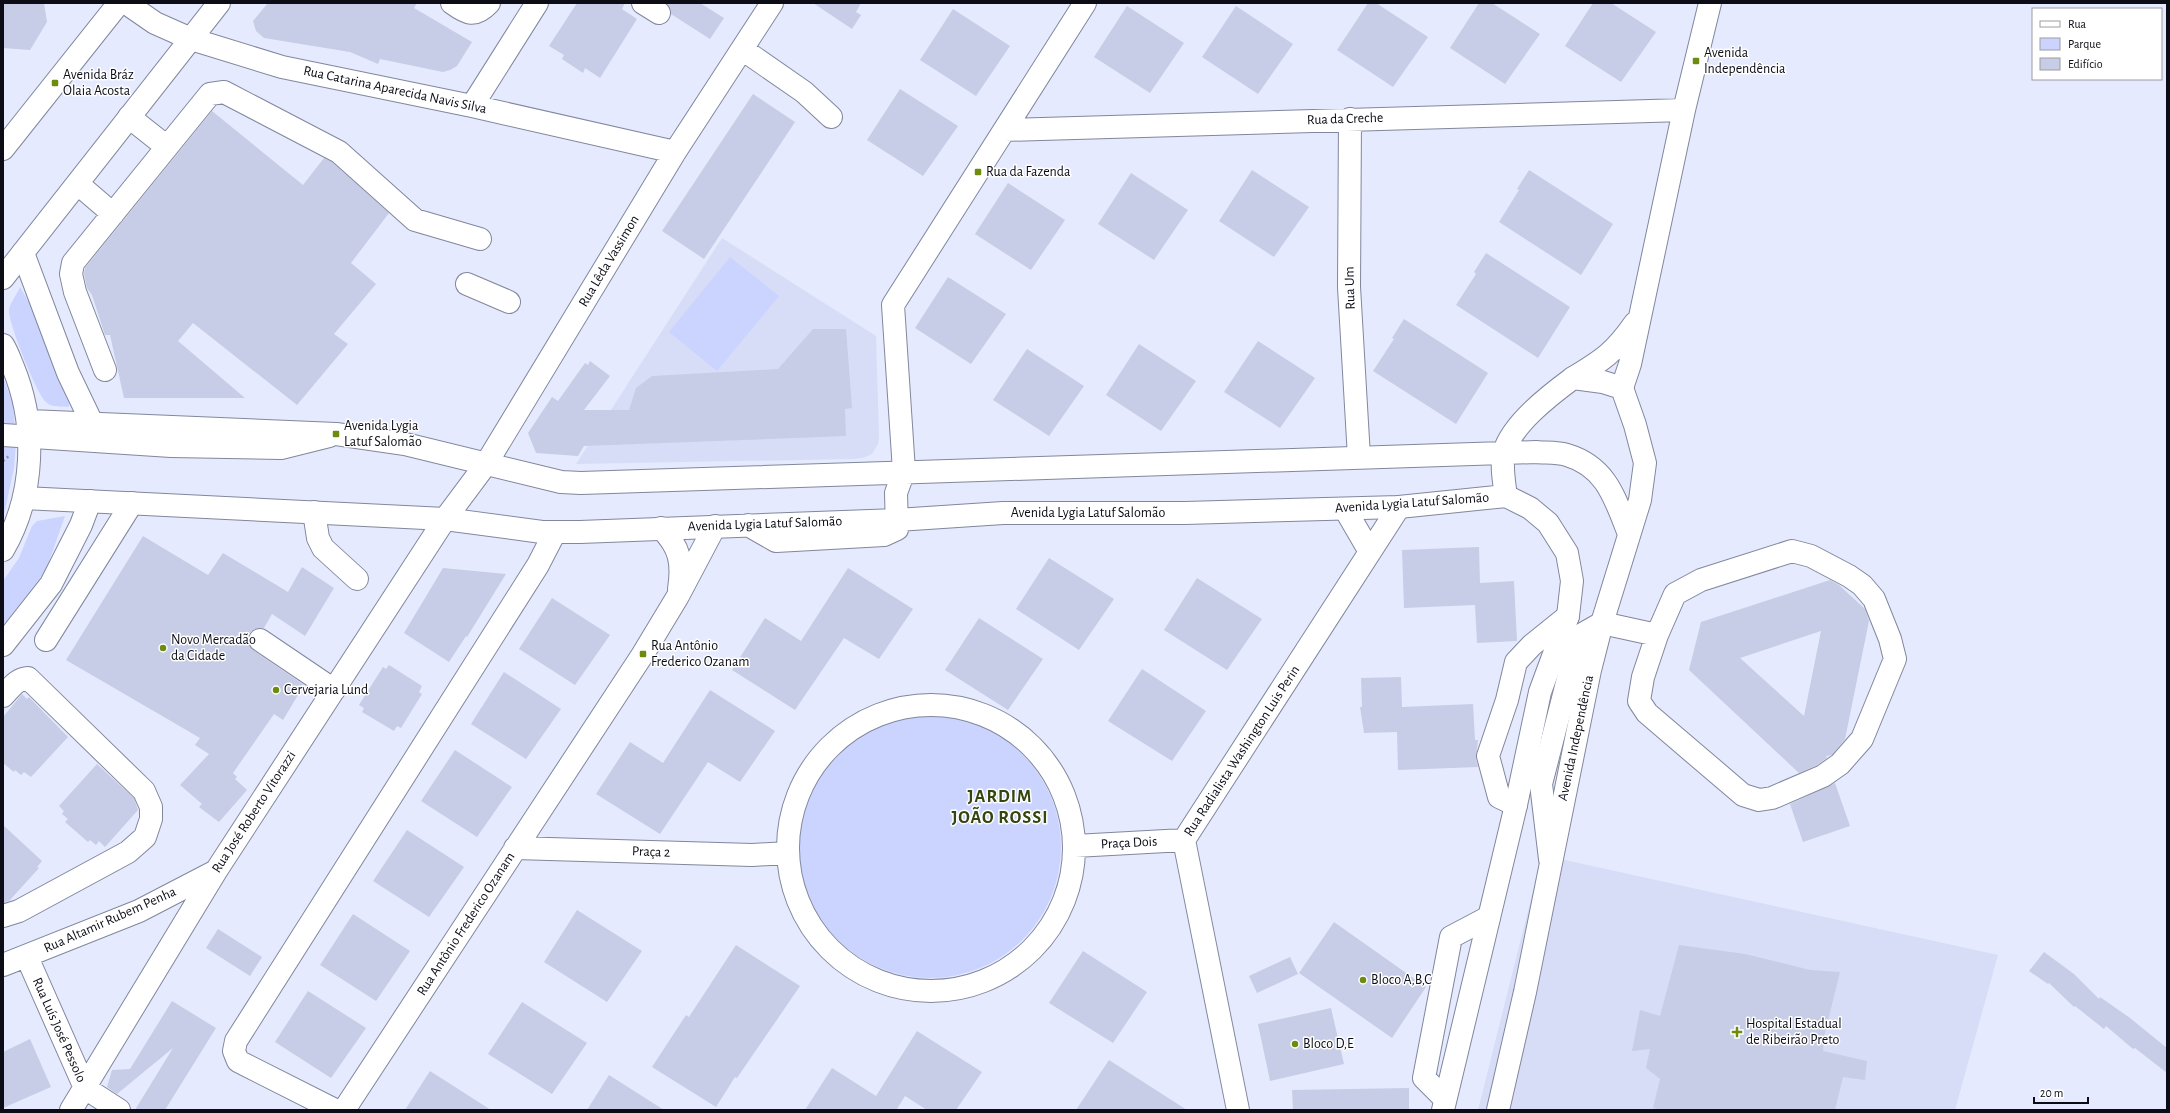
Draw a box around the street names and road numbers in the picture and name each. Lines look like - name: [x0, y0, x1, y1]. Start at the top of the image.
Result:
- street label: Rua Catarina Aparecida Navis Silva: [302, 64, 488, 116]
- street label: Rua da Creche: [1307, 111, 1383, 127]
- street label: Rua Lêda Vassimon: [576, 213, 642, 309]
- street label: Rua Um: [1342, 266, 1358, 310]
- street label: Avenida Lygia Latuf Salomão: [1334, 491, 1490, 515]
- street label: Avenida Lygia Latuf Salomão: [1011, 506, 1165, 520]
- street label: Avenida Lygia Latuf Salomão: [687, 514, 843, 534]
- street label: Rua Radialista Washington Luis Perin: [1182, 663, 1302, 839]
- street label: Avenida Independência: [1556, 673, 1596, 802]
- street label: Rua José Roberto Vitorazzi: [209, 749, 299, 875]
- street label: Praça Dois: [1100, 835, 1158, 851]
- street label: Praça 2: [632, 844, 670, 860]
- street label: Rua Antônio Frederico Ozanam: [414, 850, 518, 998]
- street label: Rua Altamir Rubem Penha: [42, 884, 179, 955]
- street label: Rua Luís José Pessolo: [30, 976, 88, 1084]

